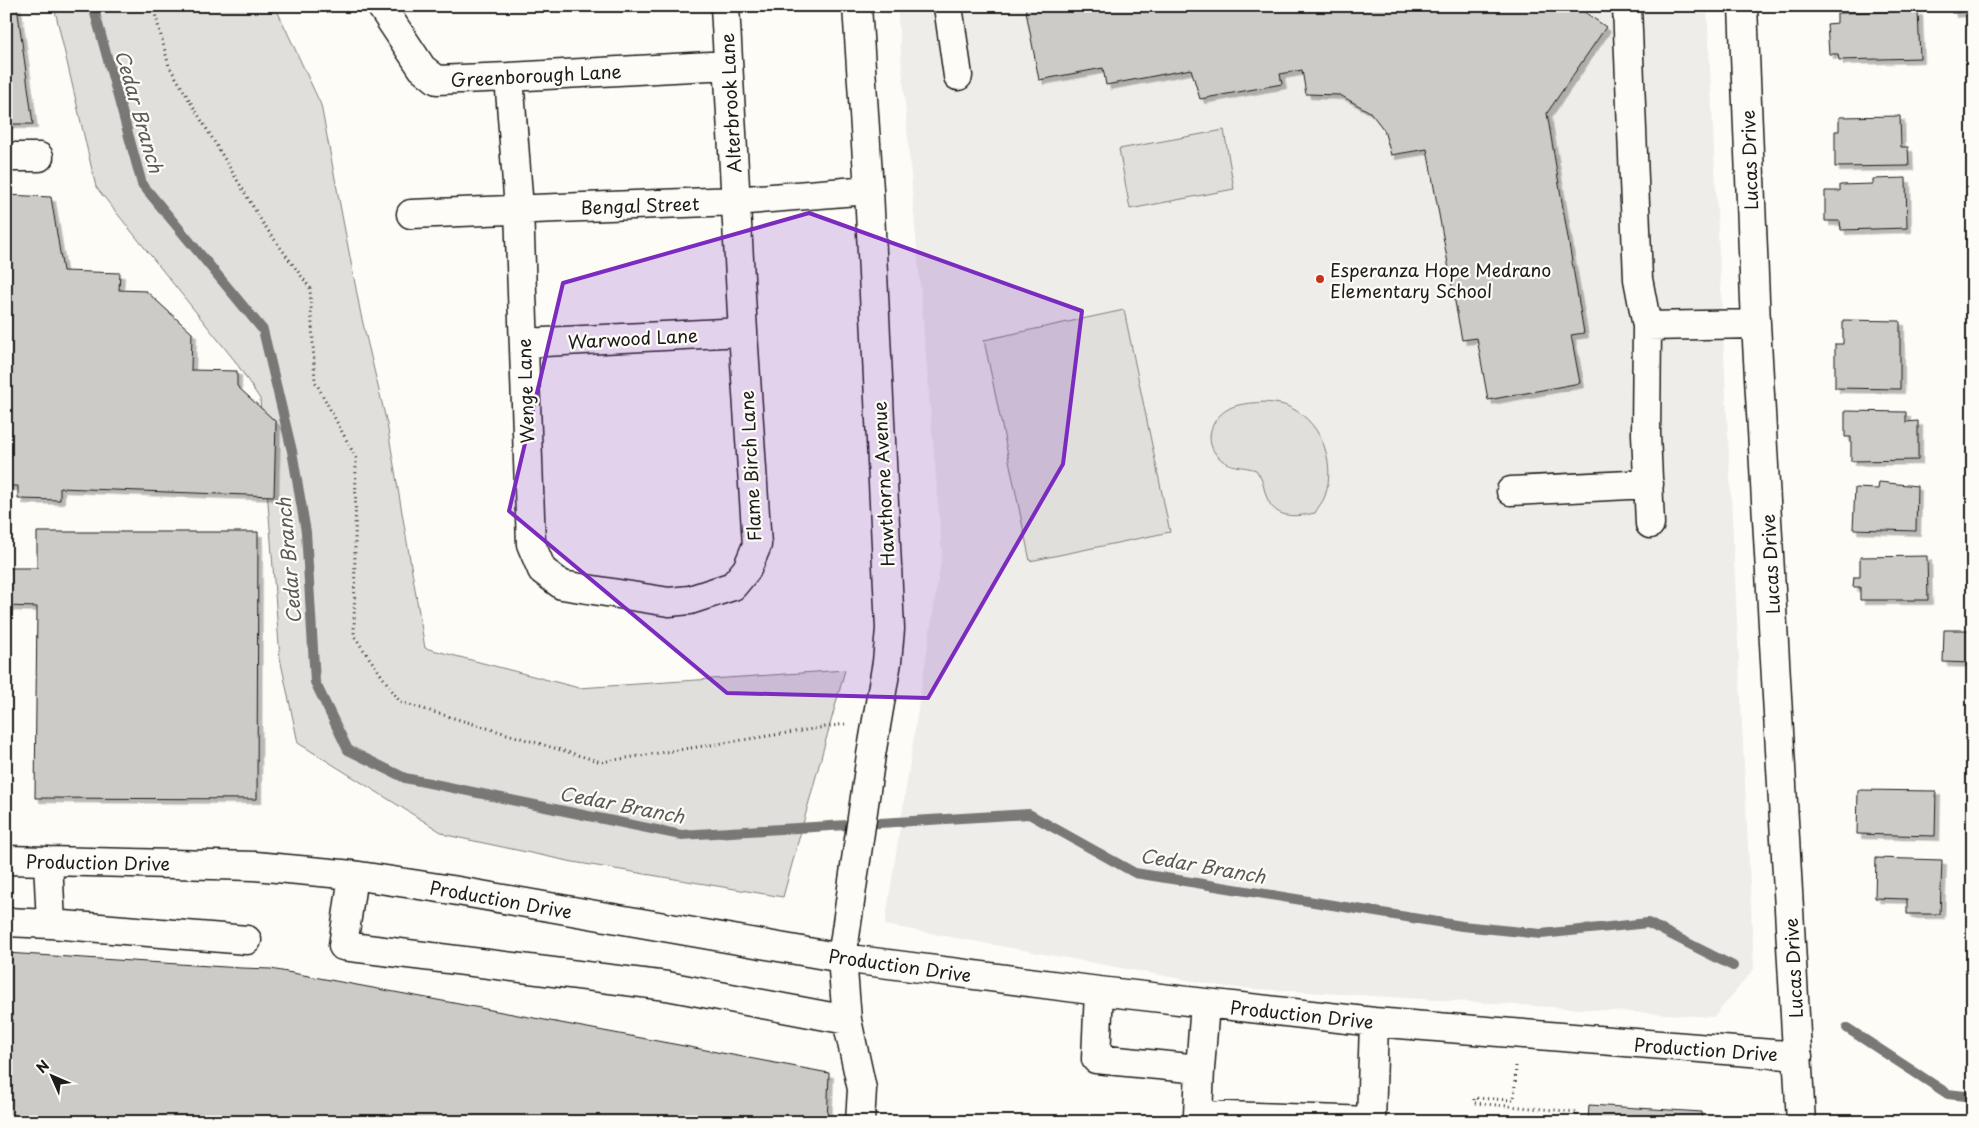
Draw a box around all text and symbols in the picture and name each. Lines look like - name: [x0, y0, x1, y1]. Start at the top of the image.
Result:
- street label: Alterbrook Lane: [713, 32, 747, 174]
- water label: Cedar Branch: [109, 46, 171, 177]
- street label: Greenborough Lane: [450, 57, 622, 93]
- street label: Lucas Drive: [1734, 109, 1764, 211]
- street label: Bengal Street: [580, 189, 700, 221]
- place label: Esperanza Hope Medrano Elementary School: [1330, 256, 1551, 304]
- marker: Esperanza Hope Medrano Elementary School: [1314, 273, 1326, 285]
- street label: Warwood Lane: [567, 321, 699, 355]
- street label: Wenge Lane: [510, 338, 540, 444]
- street label: Flame Birch Lane: [733, 390, 767, 542]
- street label: Hawthorne Avenue: [865, 400, 901, 567]
- water label: Cedar Branch: [268, 496, 307, 625]
- street label: Lucas Drive: [1754, 513, 1786, 615]
- water label: Cedar Branch: [557, 778, 688, 830]
- water label: Cedar Branch: [1138, 840, 1269, 890]
- street label: Production Drive: [26, 847, 170, 877]
- street label: Production Drive: [428, 873, 574, 925]
- street label: Lucas Drive: [1777, 917, 1809, 1019]
- street label: Production Drive: [827, 942, 973, 988]
- street label: Production Drive: [1229, 993, 1375, 1035]
- street label: Production Drive: [1633, 1031, 1779, 1067]
- north arrow: [28, 1050, 78, 1100]
- text: N: [31, 1055, 54, 1078]

